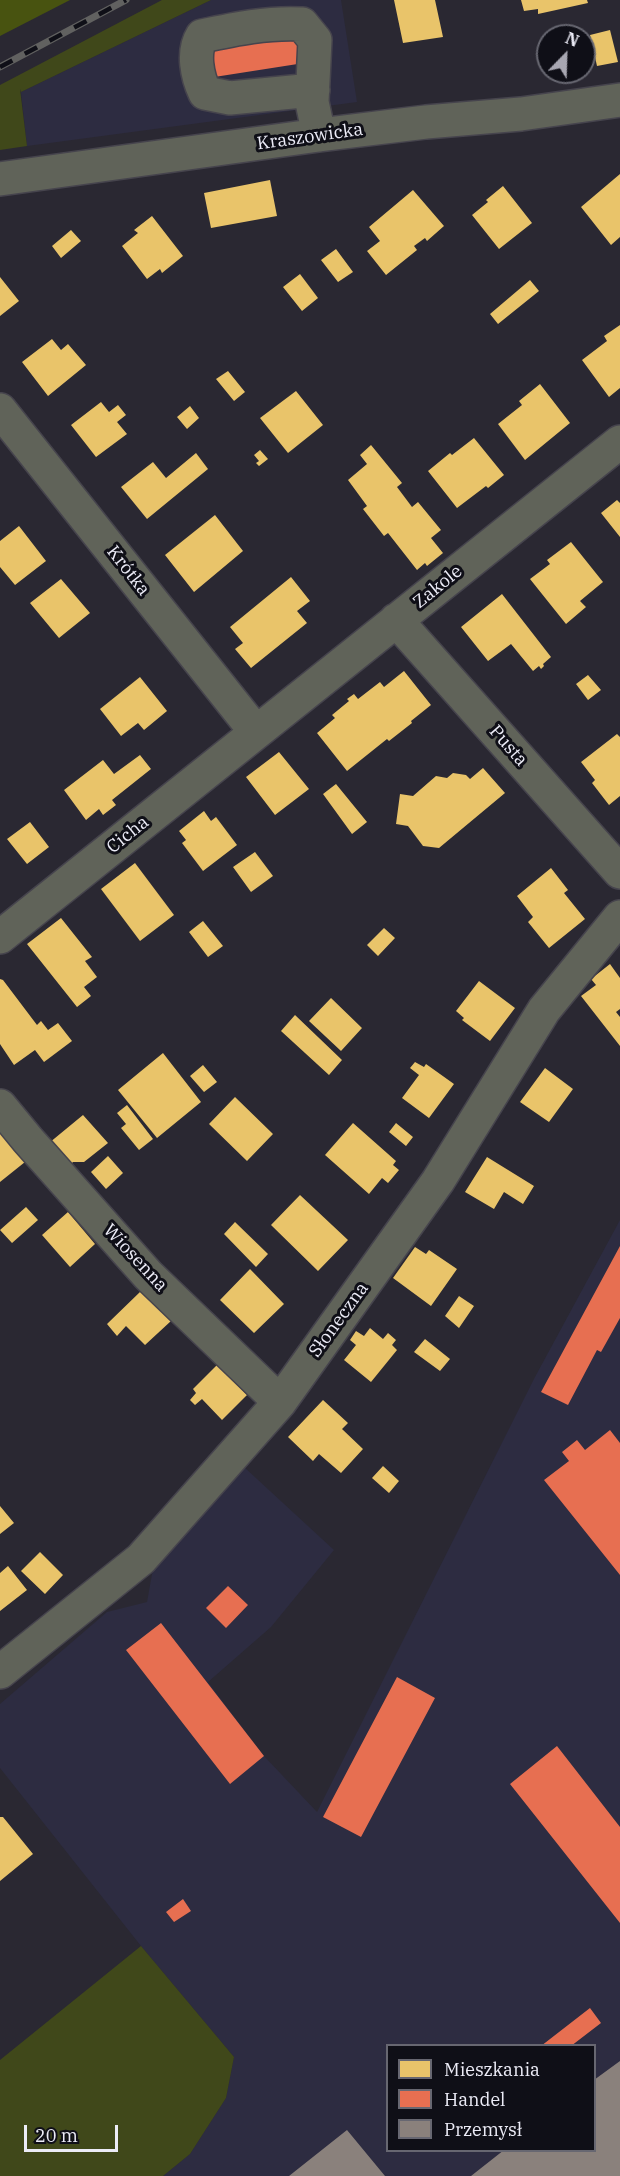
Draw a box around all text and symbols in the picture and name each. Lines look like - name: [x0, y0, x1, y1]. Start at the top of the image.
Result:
- north arrow: [536, 24, 596, 84]
- text: N: [563, 28, 582, 51]
- street label: Kraszowicka: [255, 119, 365, 155]
- street label: Krótka: [102, 542, 154, 600]
- street label: Zakole: [409, 561, 467, 613]
- street label: Pusta: [484, 721, 532, 771]
- street label: Cicha: [103, 812, 153, 858]
- street label: Wiosenna: [98, 1220, 172, 1296]
- street label: Słoneczna: [305, 1278, 373, 1362]
- legend: [386, 2044, 596, 2152]
- text: Mieszkania: [444, 2058, 540, 2081]
- text: Handel: [444, 2088, 506, 2111]
- scale bar: [27, 2113, 122, 2151]
- text: Przemysł: [444, 2118, 522, 2141]
- text: 20 m: [35, 2124, 78, 2147]

